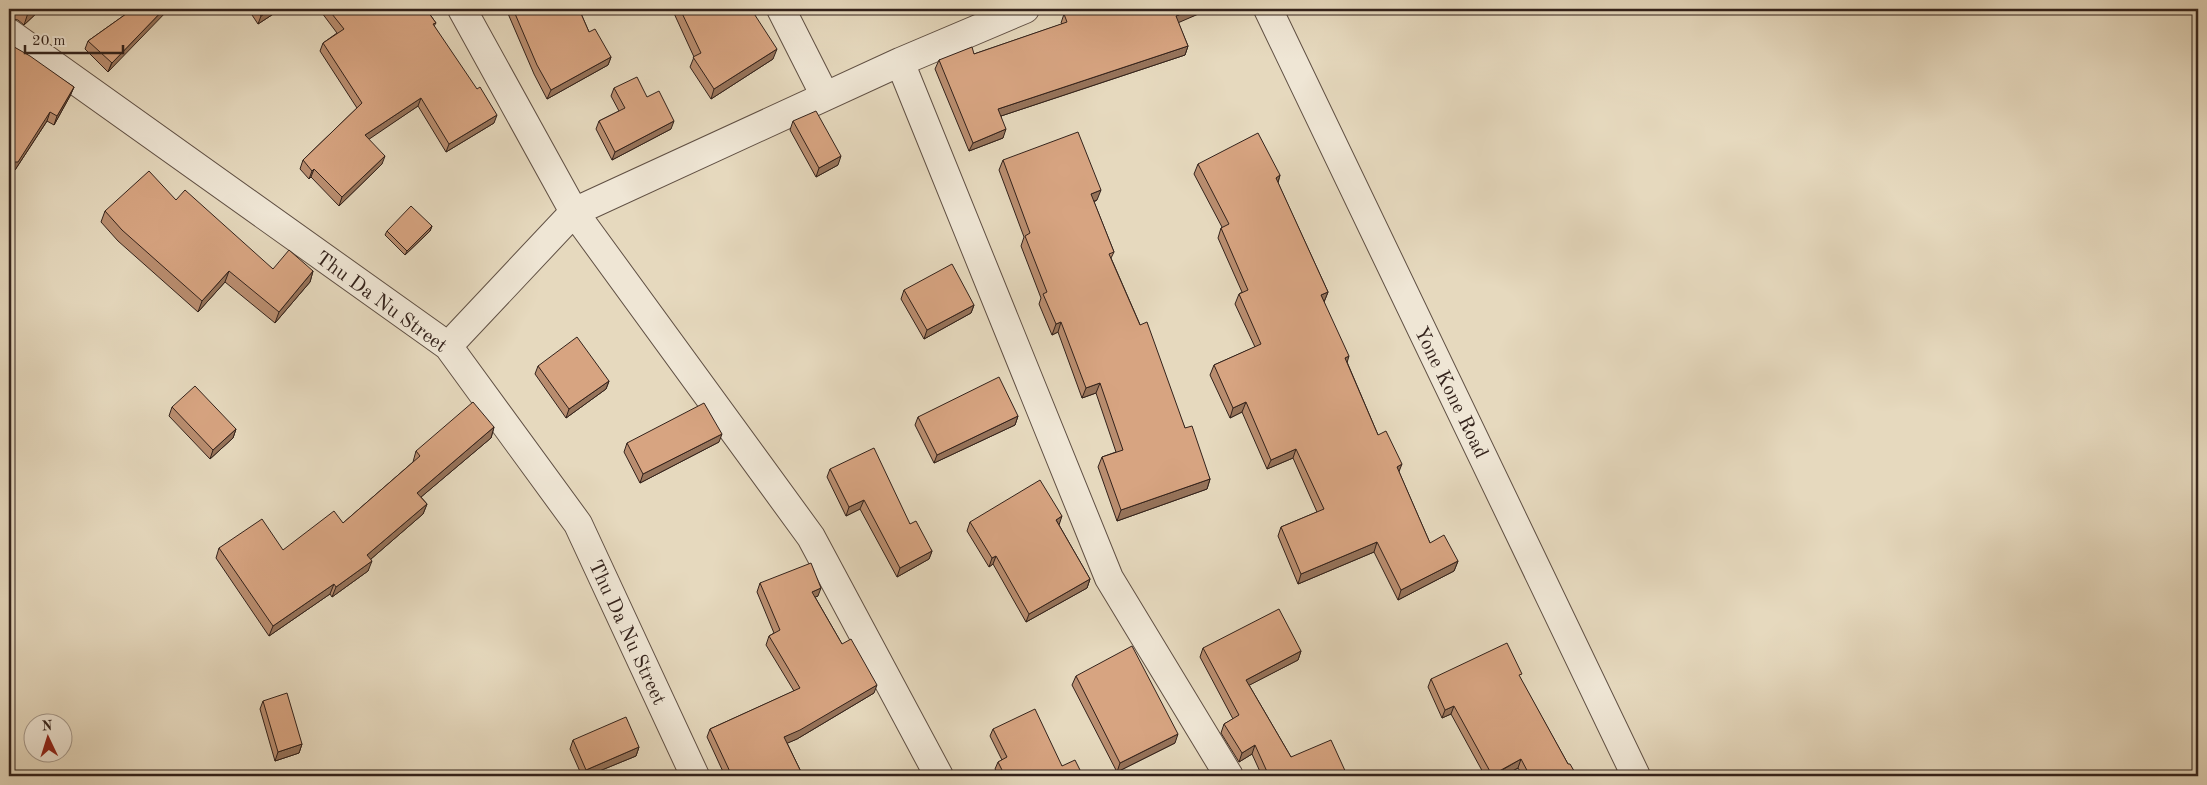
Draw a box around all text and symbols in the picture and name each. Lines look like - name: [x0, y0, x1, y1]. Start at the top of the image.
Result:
- scale bar: [25, 22, 122, 54]
- text: 20 m: [32, 34, 66, 49]
- street label: Thu Da Nu Street: [311, 248, 450, 357]
- street label: Yone Kone Road: [1410, 324, 1491, 462]
- street label: Thu Da Nu Street: [584, 557, 668, 708]
- north arrow: [22, 712, 72, 762]
- text: N: [41, 719, 53, 733]

